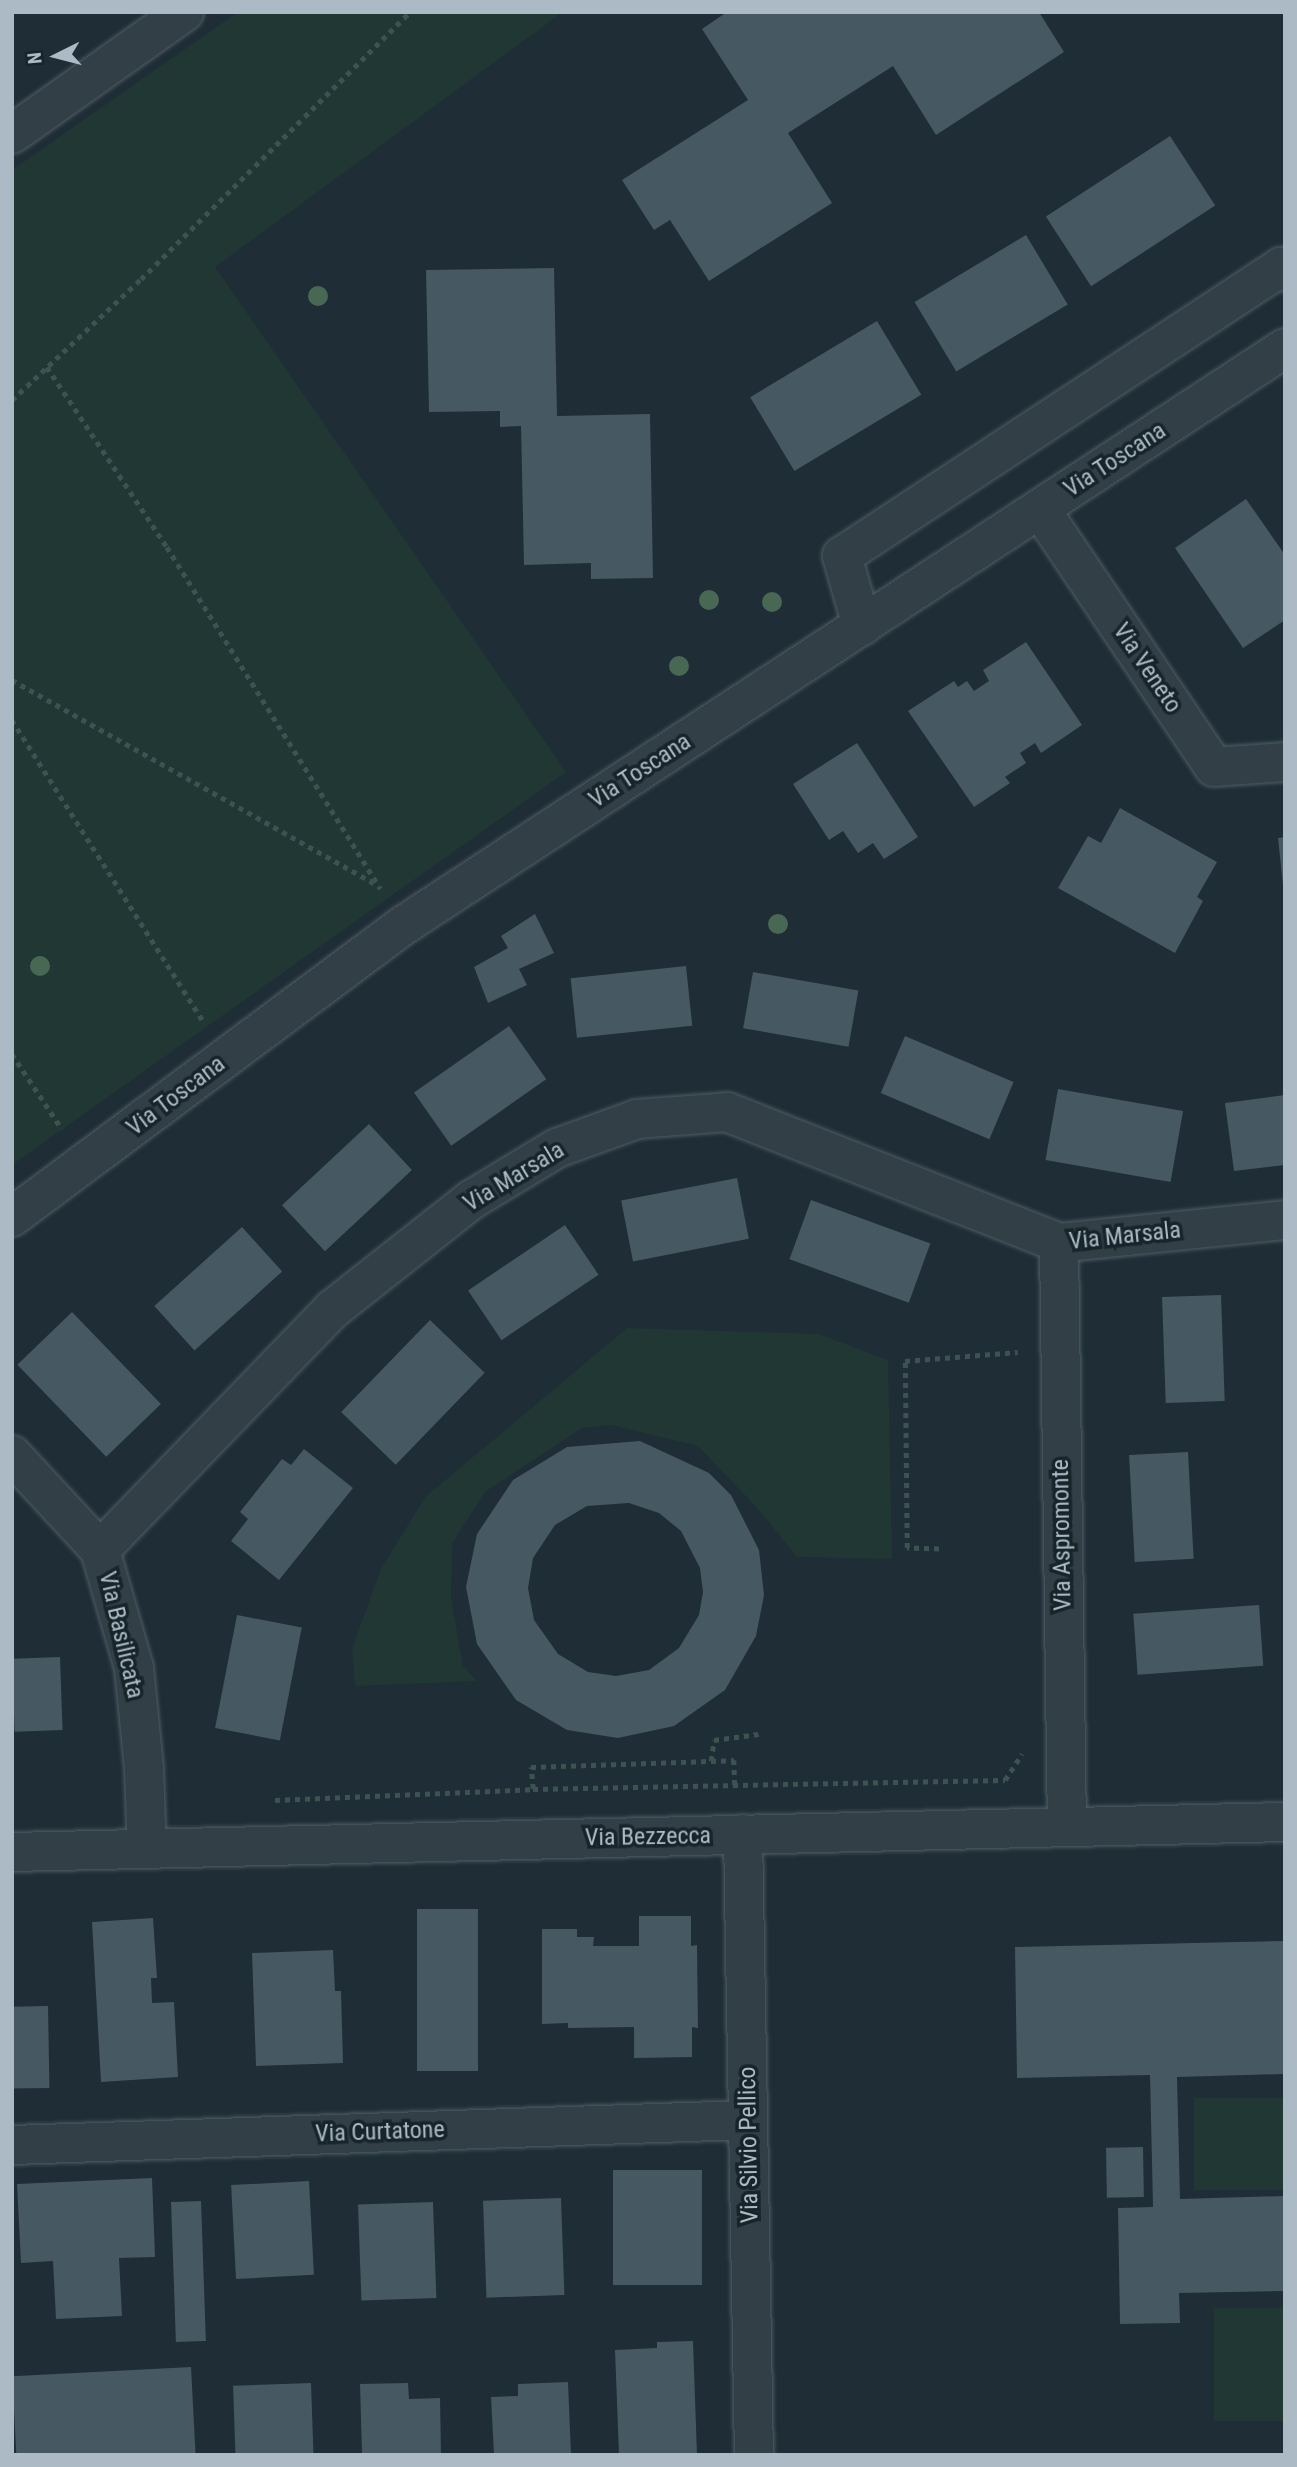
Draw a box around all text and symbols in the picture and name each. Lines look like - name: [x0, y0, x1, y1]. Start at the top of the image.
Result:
- north arrow: [21, 21, 91, 91]
- text: N: [23, 51, 47, 65]
- street label: Via Toscana: [1059, 416, 1171, 504]
- street label: Via Veneto: [1107, 618, 1187, 718]
- street label: Via Toscana: [584, 727, 696, 815]
- street label: Via Toscana: [121, 1050, 231, 1142]
- street label: Via Marsala: [458, 1136, 570, 1218]
- street label: Via Marsala: [1068, 1216, 1182, 1256]
- street label: Via Aspromonte: [1046, 1459, 1078, 1611]
- street label: Via Basilicata: [92, 1569, 150, 1701]
- street label: Via Bezzecca: [585, 1822, 711, 1852]
- street label: Via Silvio Pellico: [733, 2066, 765, 2224]
- street label: Via Curtatone: [315, 2115, 445, 2149]

